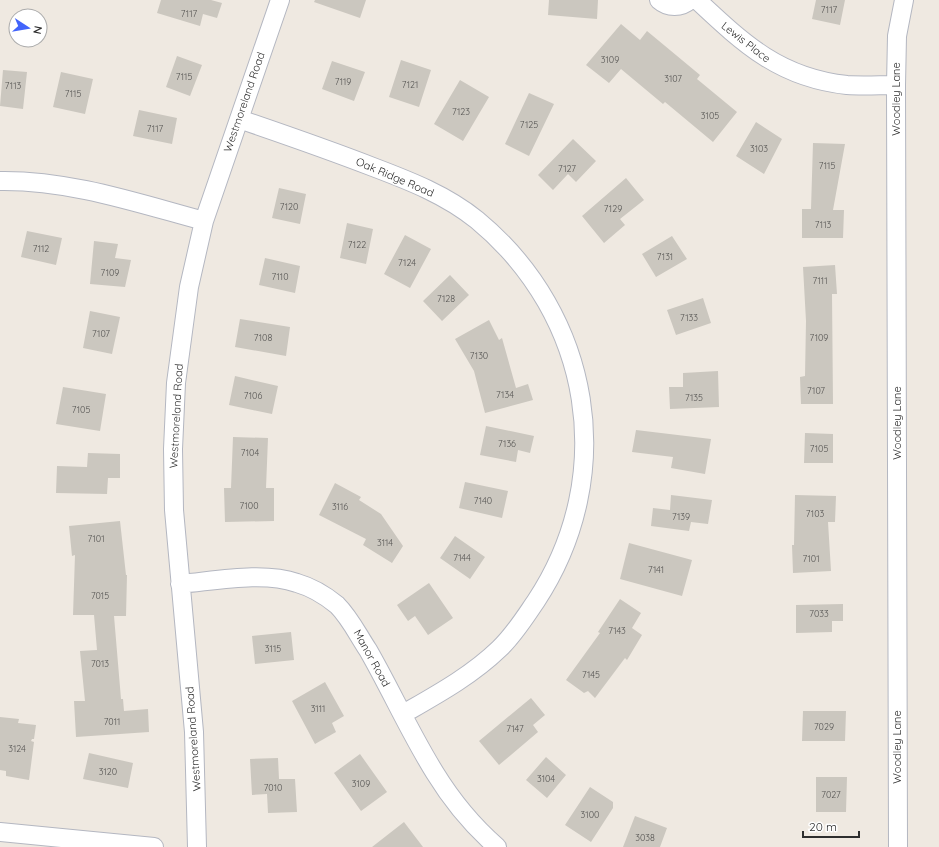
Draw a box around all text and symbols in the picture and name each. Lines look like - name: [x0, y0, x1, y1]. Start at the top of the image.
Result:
- house number: 7117: [821, 4, 838, 15]
- north arrow: [8, 8, 48, 48]
- house number: 7117: [181, 8, 198, 19]
- street label: Lewis Place: [719, 18, 773, 66]
- text: N: [30, 25, 45, 35]
- street label: Westmoreland Road: [220, 50, 268, 154]
- house number: 3109: [601, 54, 619, 65]
- street label: Woodley Lane: [889, 62, 903, 136]
- house number: 7115: [176, 71, 192, 82]
- house number: 3107: [664, 73, 682, 84]
- house number: 7119: [335, 76, 351, 87]
- house number: 7121: [402, 79, 418, 90]
- house number: 7113: [5, 80, 21, 91]
- house number: 7115: [65, 88, 81, 99]
- house number: 7123: [452, 106, 470, 117]
- house number: 3105: [701, 110, 719, 121]
- house number: 7125: [520, 119, 538, 130]
- house number: 7117: [147, 123, 164, 134]
- house number: 3103: [750, 143, 768, 154]
- street label: Oak Ridge Road: [354, 154, 436, 200]
- house number: 7115: [819, 160, 835, 171]
- house number: 7127: [558, 163, 576, 174]
- house number: 7120: [280, 201, 298, 212]
- house number: 7129: [604, 203, 622, 214]
- house number: 7113: [815, 219, 831, 230]
- house number: 7122: [348, 239, 366, 250]
- house number: 7112: [33, 243, 49, 254]
- house number: 7131: [657, 251, 673, 262]
- house number: 7124: [398, 257, 416, 268]
- house number: 7109: [101, 267, 119, 278]
- house number: 7110: [271, 271, 289, 282]
- house number: 7111: [812, 275, 828, 286]
- house number: 7128: [437, 293, 455, 304]
- house number: 7133: [680, 312, 698, 323]
- house number: 7107: [92, 328, 110, 339]
- house number: 7108: [254, 332, 272, 343]
- house number: 7109: [810, 332, 828, 343]
- house number: 7130: [470, 350, 488, 361]
- street label: Westmoreland Road: [166, 363, 186, 469]
- house number: 7107: [807, 385, 825, 396]
- street label: Woodley Lane: [890, 386, 904, 460]
- house number: 7134: [496, 389, 514, 400]
- house number: 7106: [244, 390, 262, 401]
- house number: 7135: [685, 392, 703, 403]
- house number: 7105: [72, 404, 90, 415]
- house number: 7136: [498, 438, 516, 449]
- house number: 7105: [810, 443, 828, 454]
- house number: 7104: [241, 447, 259, 458]
- house number: 7140: [474, 495, 492, 506]
- house number: 7100: [239, 500, 259, 511]
- house number: 3116: [332, 501, 348, 512]
- house number: 7103: [806, 508, 825, 519]
- house number: 7139: [672, 511, 690, 522]
- house number: 7101: [87, 533, 105, 544]
- house number: 3114: [377, 537, 393, 548]
- house number: 7144: [453, 552, 471, 563]
- house number: 7101: [802, 553, 820, 564]
- house number: 7141: [648, 564, 664, 575]
- house number: 7015: [91, 590, 109, 601]
- house number: 7033: [809, 608, 829, 619]
- house number: 7143: [608, 625, 626, 636]
- street label: Manor Road: [351, 627, 393, 689]
- house number: 3115: [265, 643, 281, 654]
- house number: 7013: [91, 658, 109, 669]
- house number: 7145: [582, 669, 600, 680]
- street label: Westmoreland Road: [182, 686, 204, 792]
- house number: 3111: [311, 703, 325, 714]
- street label: Woodley Lane: [890, 710, 904, 784]
- house number: 7011: [104, 716, 120, 727]
- house number: 7029: [814, 721, 834, 732]
- house number: 7147: [506, 723, 524, 734]
- house number: 3124: [8, 743, 26, 754]
- house number: 3120: [99, 766, 117, 777]
- house number: 3104: [537, 773, 555, 784]
- house number: 3109: [352, 778, 370, 789]
- house number: 7010: [264, 782, 282, 793]
- house number: 7027: [821, 789, 841, 800]
- house number: 3100: [581, 809, 599, 820]
- scale bar: [803, 813, 859, 839]
- text: 20 m: [809, 819, 837, 834]
- house number: 3038: [635, 832, 655, 843]

